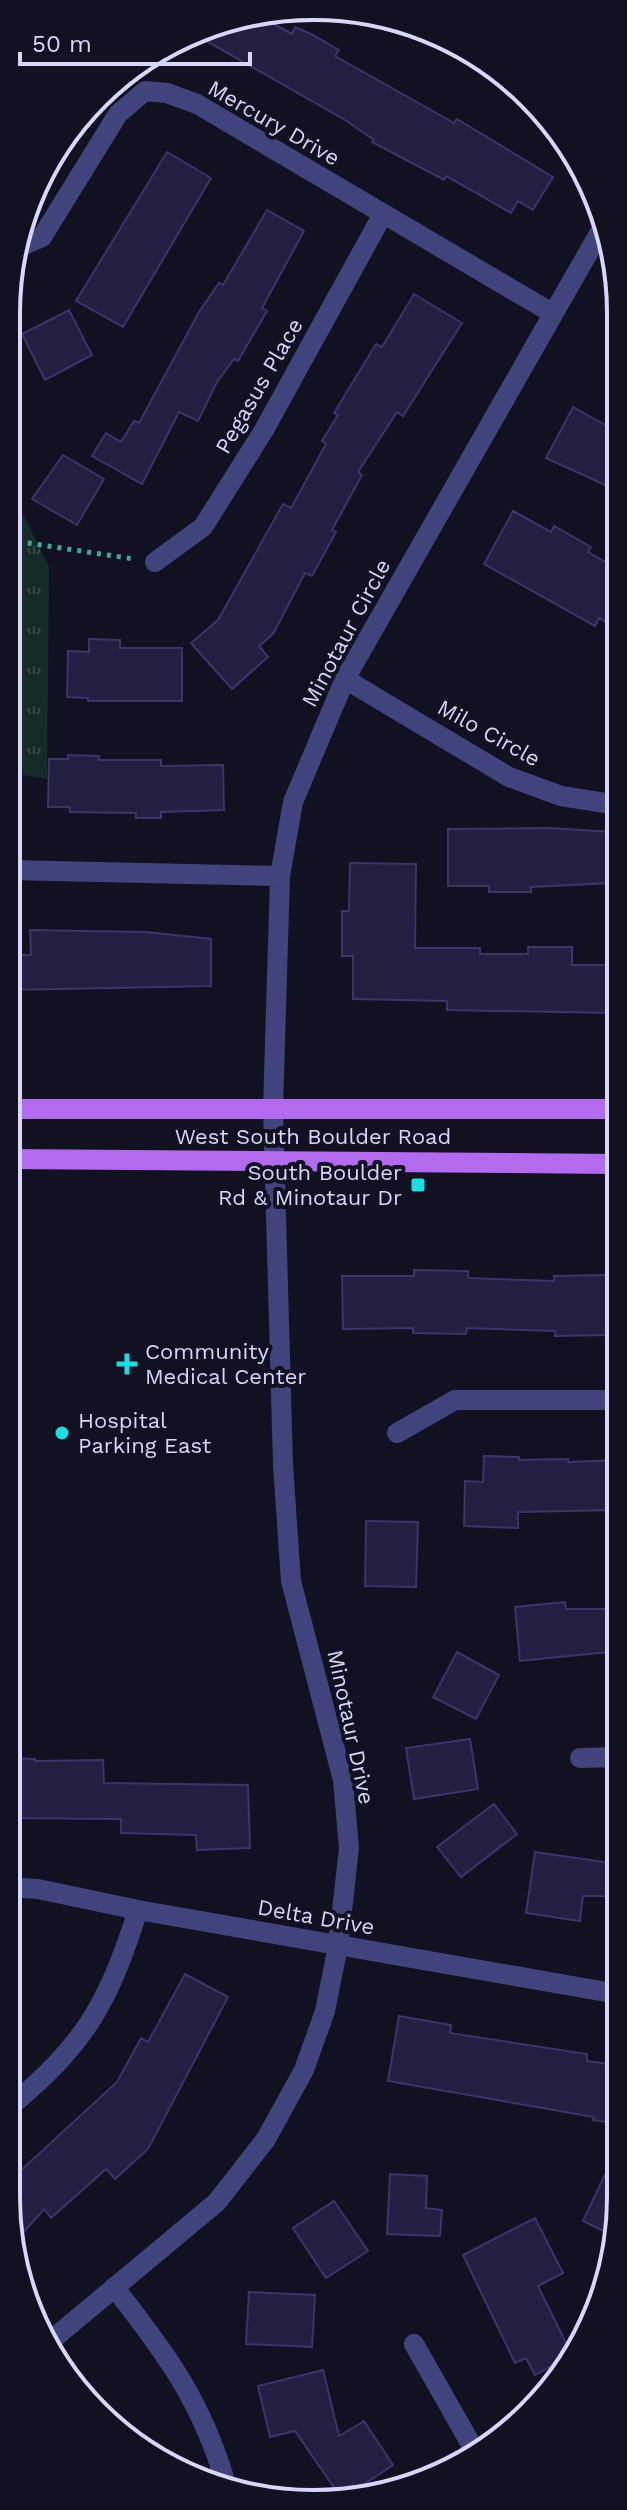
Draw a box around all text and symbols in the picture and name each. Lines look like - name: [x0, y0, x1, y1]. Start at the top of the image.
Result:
- scale bar: [20, 16, 250, 66]
- text: 50 m: [32, 30, 92, 58]
- street label: Mercury Drive: [204, 75, 344, 171]
- street label: Pegasus Place: [210, 314, 308, 458]
- street label: Minotaur Circle: [297, 555, 395, 711]
- street label: Milo Circle: [433, 695, 545, 771]
- street label: West South Boulder Road: [175, 1124, 451, 1149]
- place label: South Boulder Rd & Minotaur Dr: [218, 1160, 402, 1210]
- marker: South Boulder Rd & Minotaur Dr: [409, 1176, 427, 1194]
- place label: Community Medical Center: [145, 1339, 306, 1389]
- marker: Community Medical Center: [116, 1353, 138, 1375]
- place label: Hospital Parking East: [78, 1408, 211, 1458]
- marker: Hospital Parking East: [53, 1424, 71, 1442]
- street label: Minotaur Drive: [322, 1648, 380, 1806]
- street label: Delta Drive: [256, 1894, 376, 1940]

